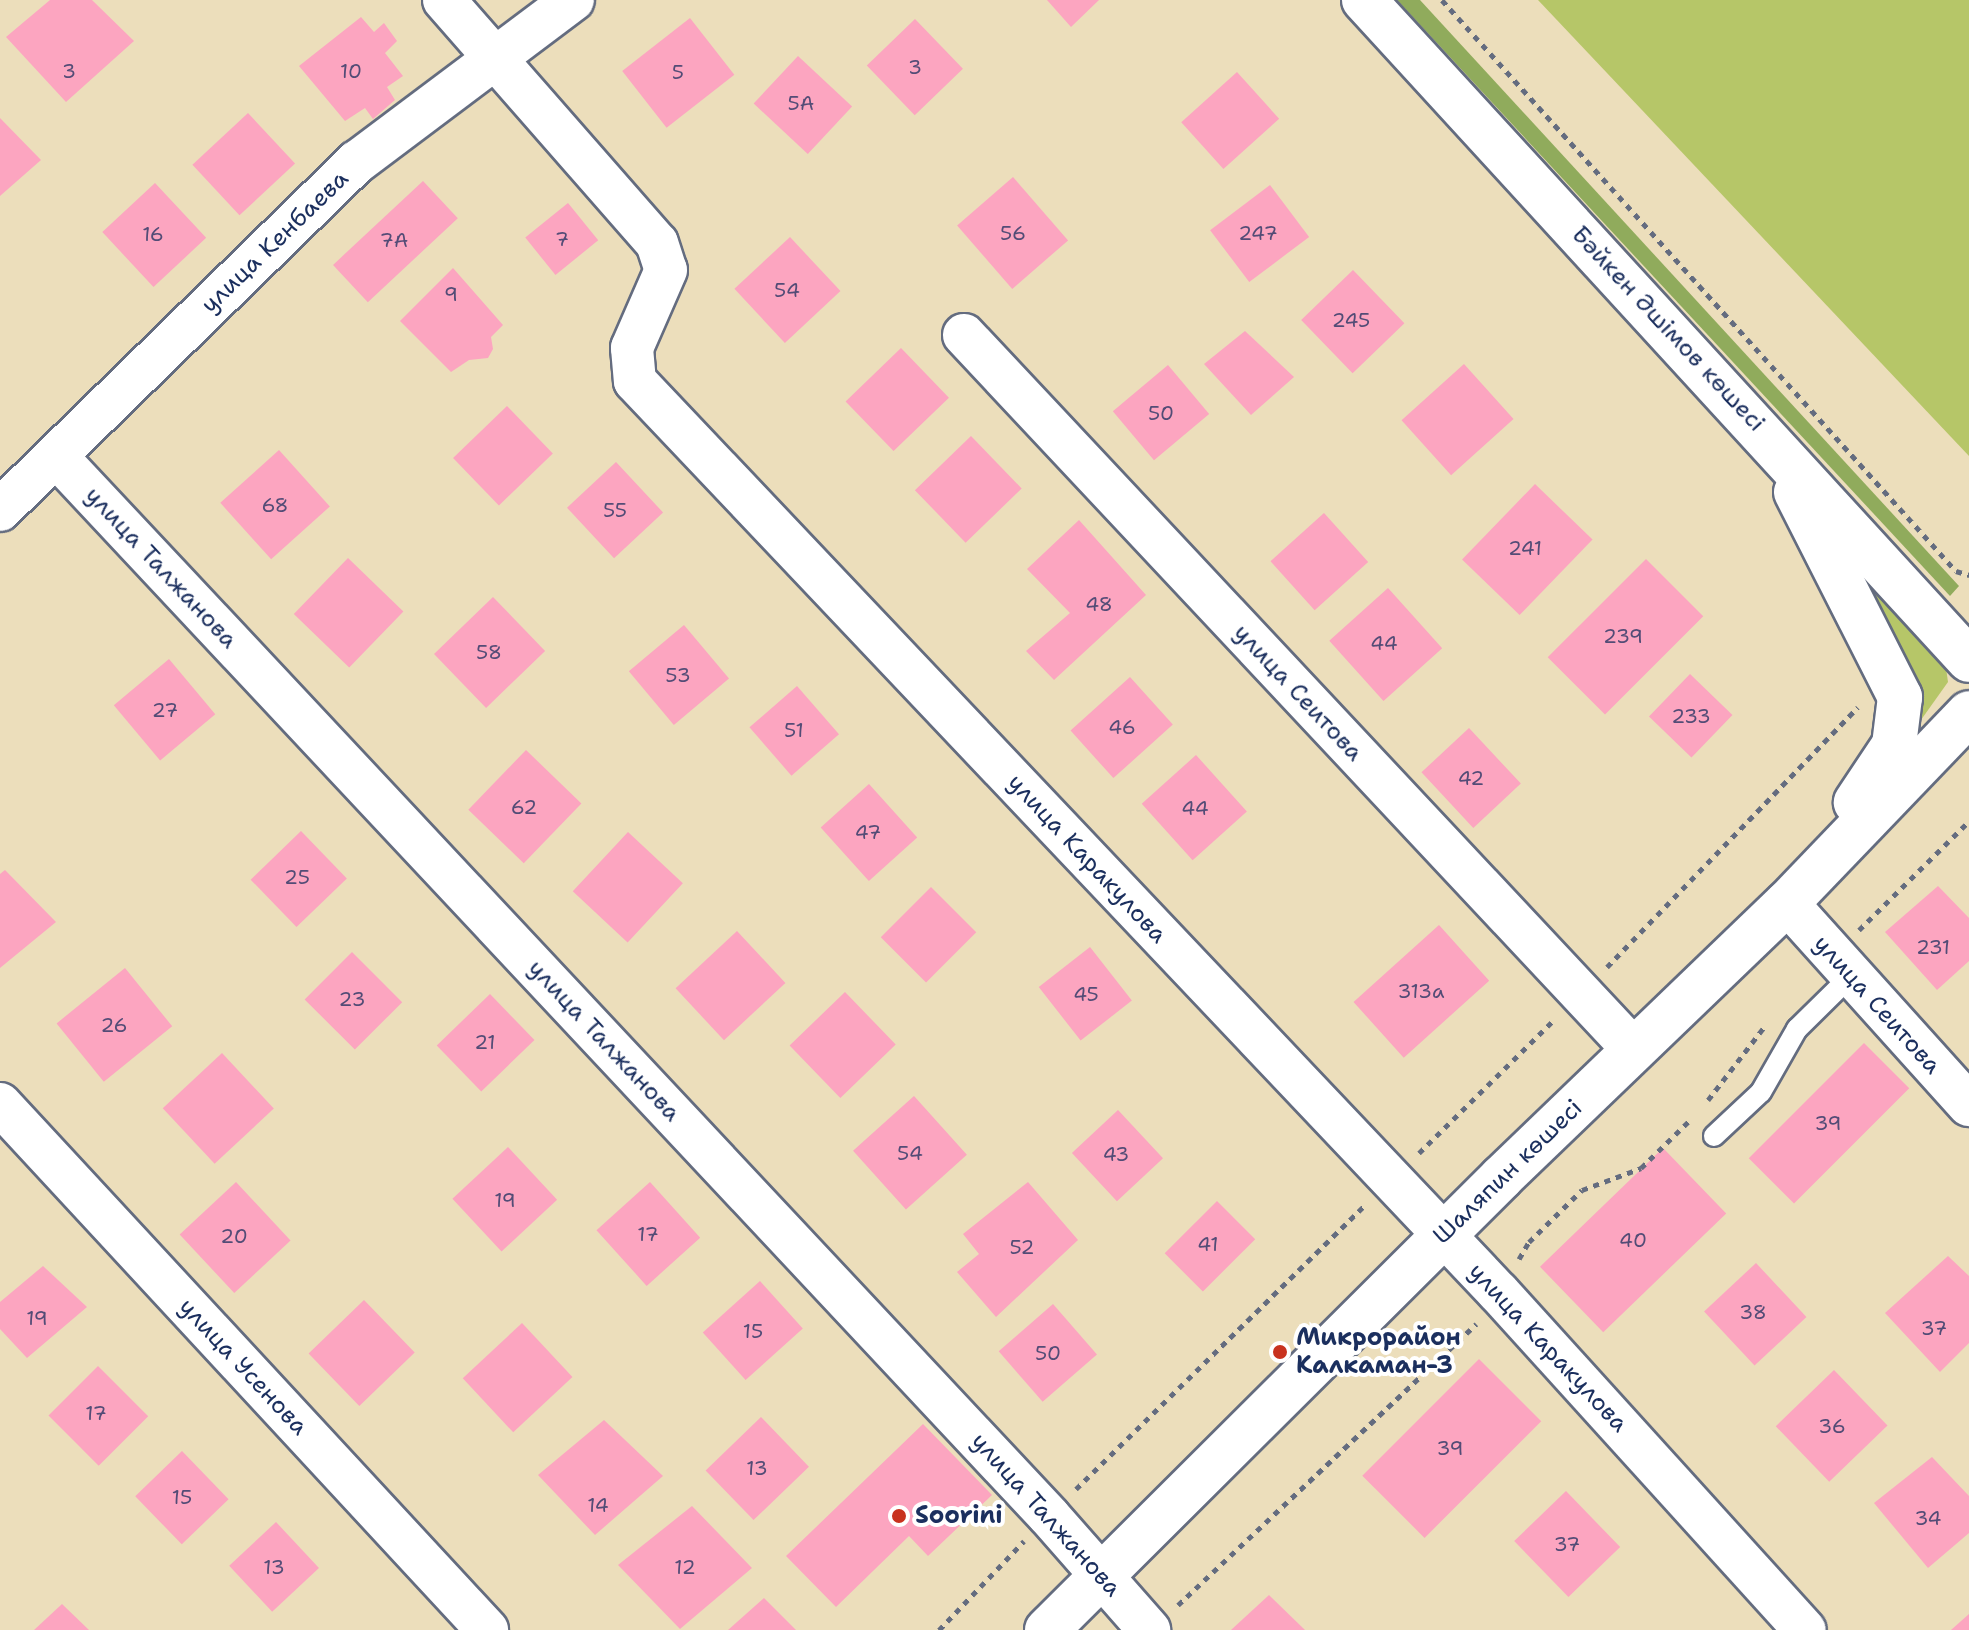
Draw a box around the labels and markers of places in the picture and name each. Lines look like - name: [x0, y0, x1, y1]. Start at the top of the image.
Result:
- place label: Микрорайон Калкаман-3: [1296, 1324, 1461, 1380]
- marker: Микрорайон Калкаман-3: [1271, 1343, 1289, 1361]
- place label: Soorini: [915, 1502, 1003, 1530]
- marker: Soorini: [890, 1507, 908, 1525]

